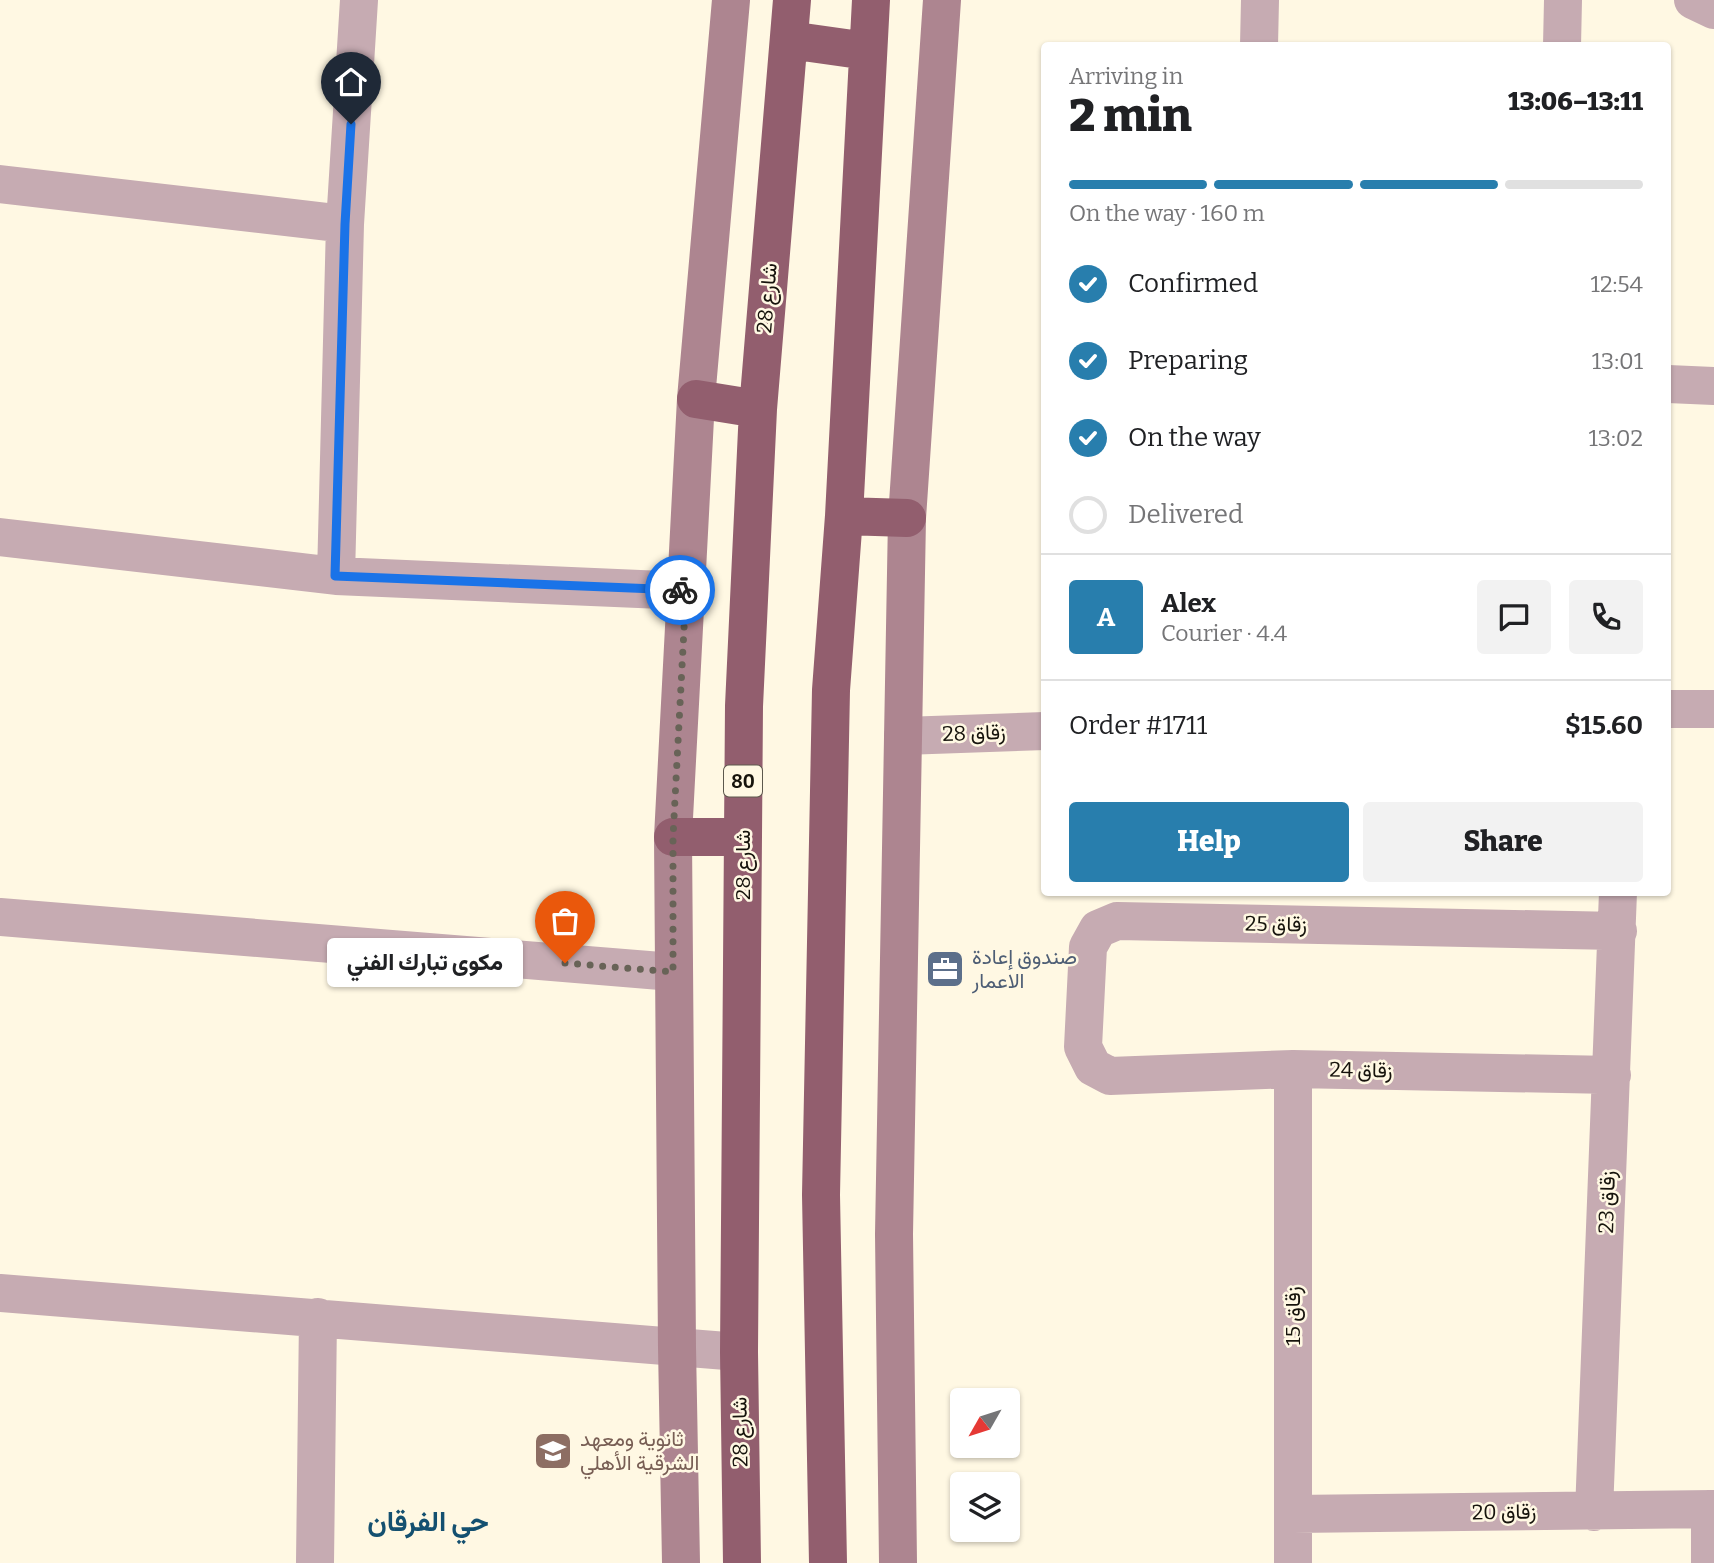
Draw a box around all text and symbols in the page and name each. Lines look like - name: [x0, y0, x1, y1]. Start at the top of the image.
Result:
- pin: [321, 52, 381, 124]
- text: Arriving in: [1069, 62, 1183, 90]
- icon: home: [332, 63, 370, 101]
- text: 13:06–13:11: [1508, 86, 1643, 117]
- text: 2 min: [1069, 88, 1192, 143]
- text: On the way · 160 m: [1069, 199, 1265, 227]
- street label: شارع 28: [751, 262, 784, 334]
- icon: check: [1069, 265, 1107, 303]
- text: Confirmed: [1128, 268, 1258, 299]
- text: 12:54: [1591, 270, 1643, 298]
- icon: check: [1069, 342, 1107, 380]
- text: Preparing: [1128, 345, 1248, 376]
- text: 13:01: [1592, 347, 1643, 375]
- icon: check: [1069, 419, 1107, 457]
- text: On the way: [1128, 422, 1261, 453]
- text: 13:02: [1588, 424, 1643, 452]
- text: Delivered: [1128, 499, 1243, 530]
- courier: [645, 555, 715, 625]
- icon: bike: [661, 571, 699, 609]
- button: chat: [1477, 580, 1551, 654]
- button: phone: [1569, 580, 1643, 654]
- text: Alex: [1161, 588, 1216, 619]
- text: A: [1097, 602, 1115, 633]
- text: Courier · 4.4: [1161, 619, 1287, 647]
- text: Order #1711: [1069, 710, 1207, 741]
- text: $15.60: [1565, 710, 1643, 741]
- street label: زقاق 28: [942, 719, 1006, 747]
- road number: 80: [724, 766, 762, 796]
- button: Help: [1069, 802, 1349, 882]
- button: Share: [1363, 802, 1643, 882]
- street label: شارع 28: [730, 830, 757, 900]
- pin: [535, 891, 595, 963]
- icon: bag: [546, 902, 584, 940]
- street label: زقاق 25: [1245, 910, 1307, 938]
- callout: مكوى تبارك الفني: [327, 939, 523, 988]
- place label: صندوق إعادة الاعمار: [971, 944, 1077, 994]
- text: مكوى تبارك الفني: [347, 948, 503, 976]
- office icon: صندوق إعادة الاعمار: [924, 948, 966, 990]
- street label: زقاق 24: [1329, 1056, 1393, 1084]
- street label: زقاق 23: [1593, 1170, 1621, 1234]
- street label: زقاق 15: [1280, 1286, 1306, 1346]
- north arrow: [950, 1388, 1020, 1458]
- map controls: [950, 1388, 1020, 1542]
- street label: شارع 28: [726, 1397, 755, 1467]
- place label: ثانوية ومعهد الشرقية الأهلي: [580, 1426, 699, 1480]
- school or university icon: ثانوية ومعهد الشرقية الأهلي: [532, 1430, 574, 1472]
- button: layers: [950, 1472, 1020, 1542]
- street label: زقاق 20: [1472, 1498, 1536, 1526]
- district label: حي الفرقان: [367, 1505, 489, 1545]

